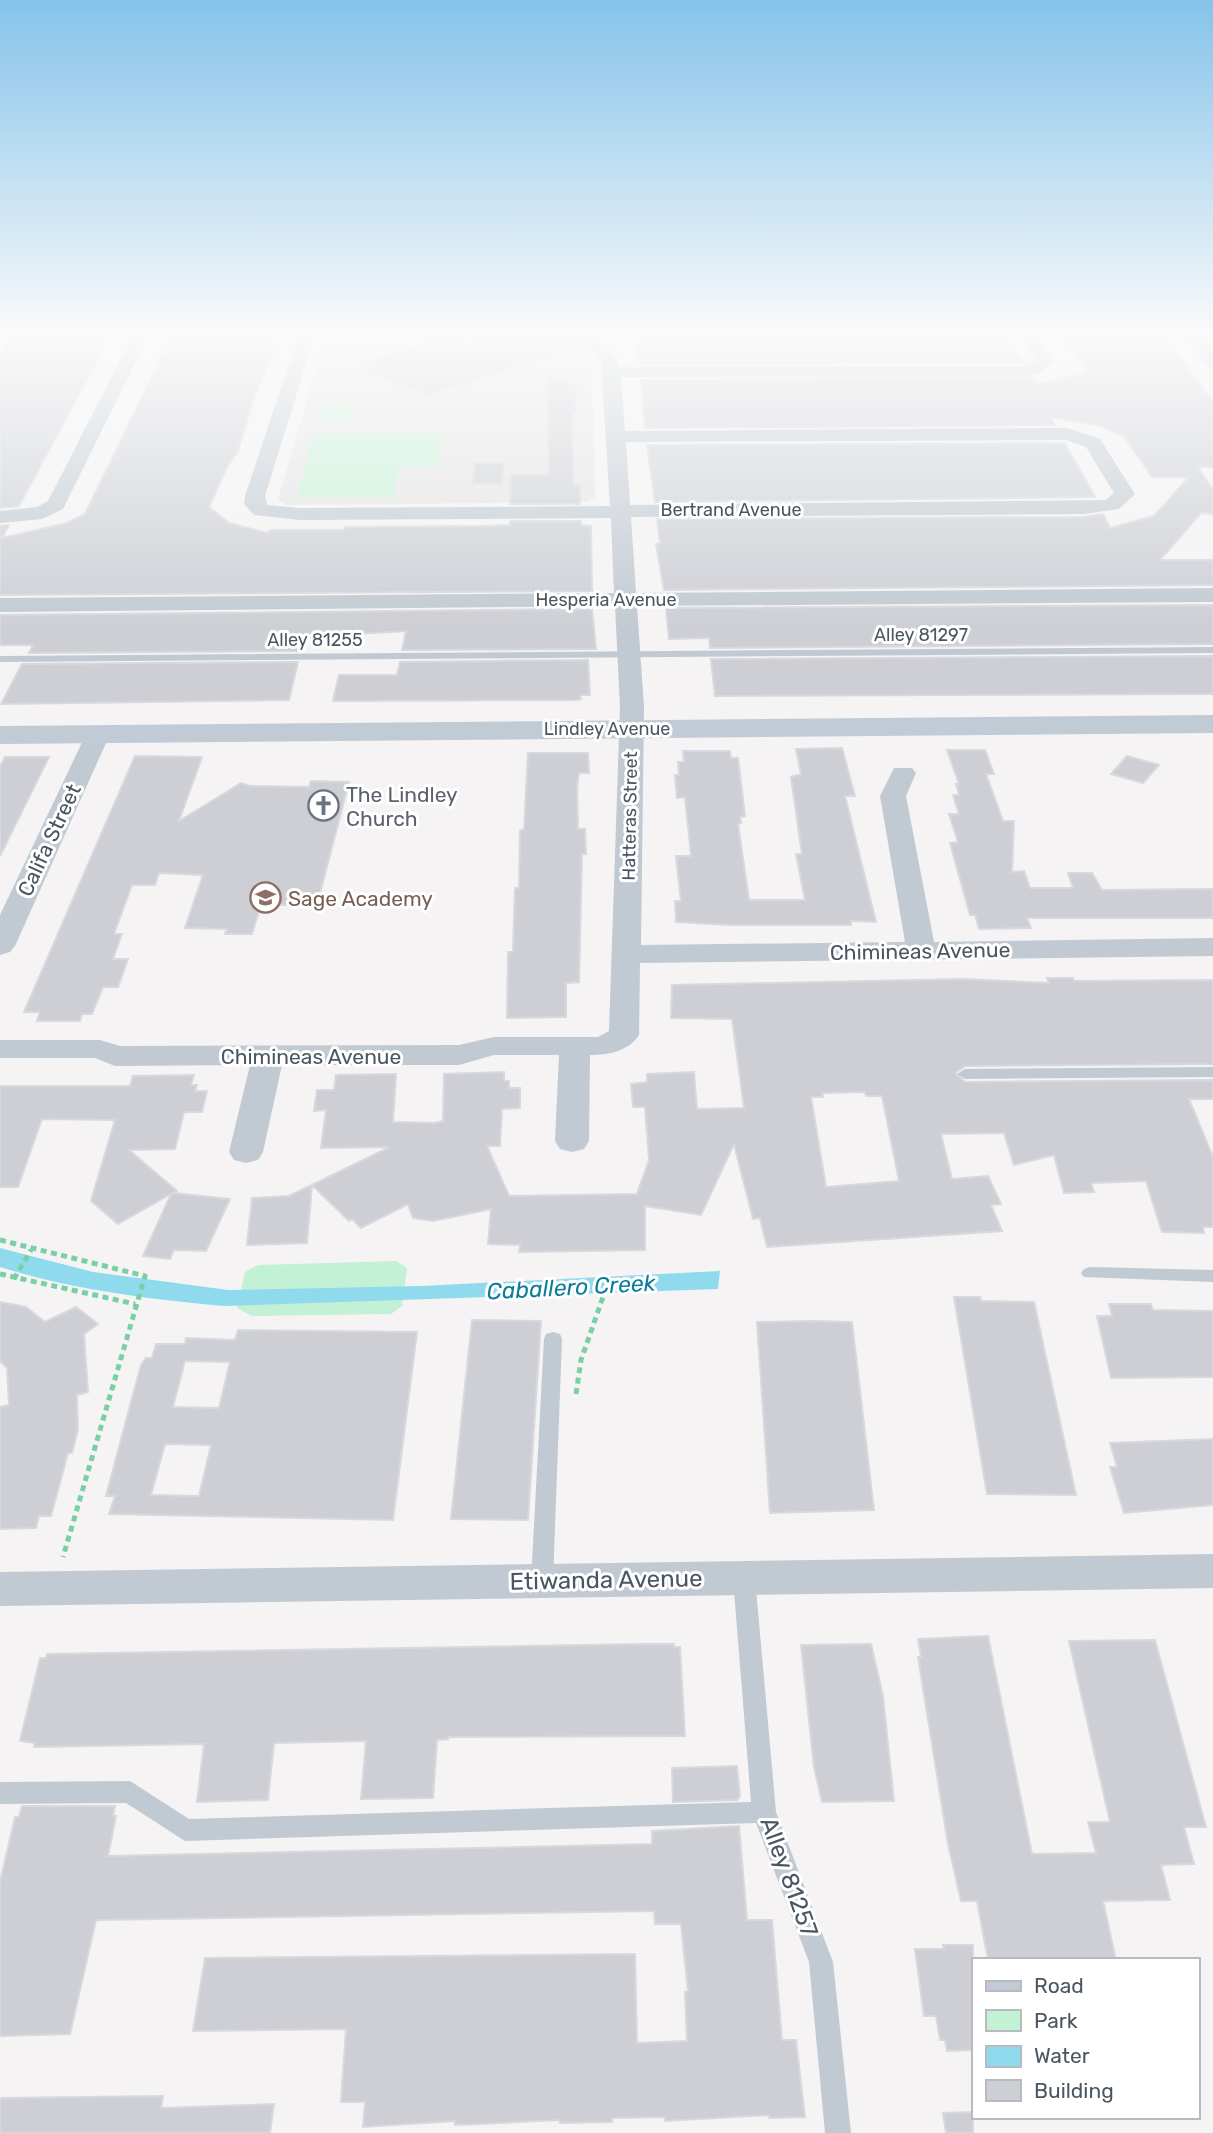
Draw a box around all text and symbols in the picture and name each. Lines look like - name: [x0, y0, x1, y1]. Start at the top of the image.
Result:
- street label: Bertrand Avenue: [660, 499, 802, 521]
- street label: Hesperia Avenue: [535, 589, 677, 611]
- street label: Alley 81297: [874, 624, 968, 646]
- street label: Alley 81255: [267, 629, 363, 651]
- street label: Lindley Avenue: [544, 718, 670, 740]
- street label: Hatteras Street: [618, 751, 642, 881]
- street label: Califa Street: [12, 780, 86, 900]
- place label: The Lindley Church: [346, 782, 458, 831]
- church icon: The Lindley Church: [306, 789, 340, 823]
- school or university icon: Sage Academy: [248, 881, 282, 915]
- place label: Sage Academy: [288, 886, 433, 911]
- street label: Chimineas Avenue: [830, 937, 1010, 965]
- street label: Chimineas Avenue: [221, 1044, 401, 1069]
- water label: Caballero Creek: [486, 1269, 657, 1305]
- street label: Etiwanda Avenue: [509, 1564, 703, 1596]
- street label: Alley 81257: [754, 1813, 824, 1941]
- legend: [972, 1958, 1199, 2119]
- text: Road: [1034, 1973, 1084, 1998]
- text: Park: [1034, 2008, 1078, 2033]
- text: Water: [1034, 2043, 1090, 2068]
- text: Building: [1034, 2078, 1114, 2103]

